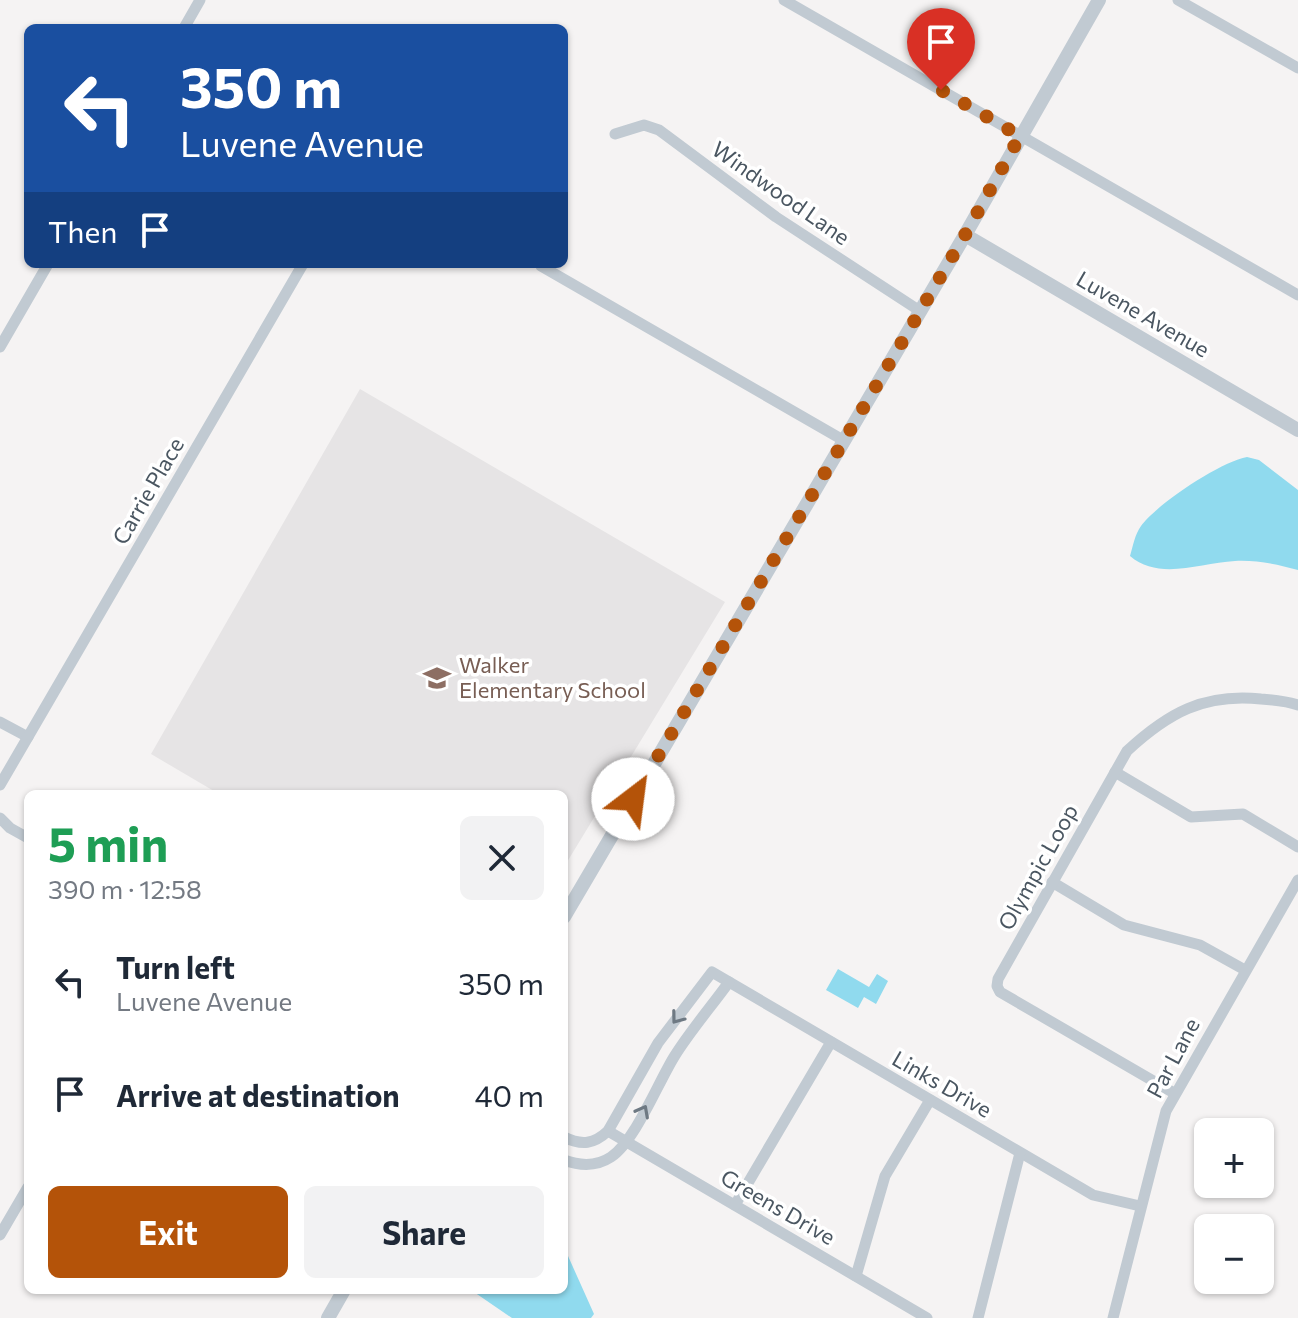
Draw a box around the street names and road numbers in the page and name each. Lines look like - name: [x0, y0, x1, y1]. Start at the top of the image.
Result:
- street label: Windwood Lane: [707, 135, 855, 250]
- street label: Luvene Avenue: [1072, 265, 1215, 363]
- street label: Carrie Place: [106, 432, 189, 549]
- street label: Olympic Loop: [992, 799, 1083, 934]
- street label: Par Lane: [1140, 1013, 1205, 1102]
- street label: Links Drive: [888, 1044, 997, 1123]
- street label: Greens Drive: [716, 1163, 840, 1250]

